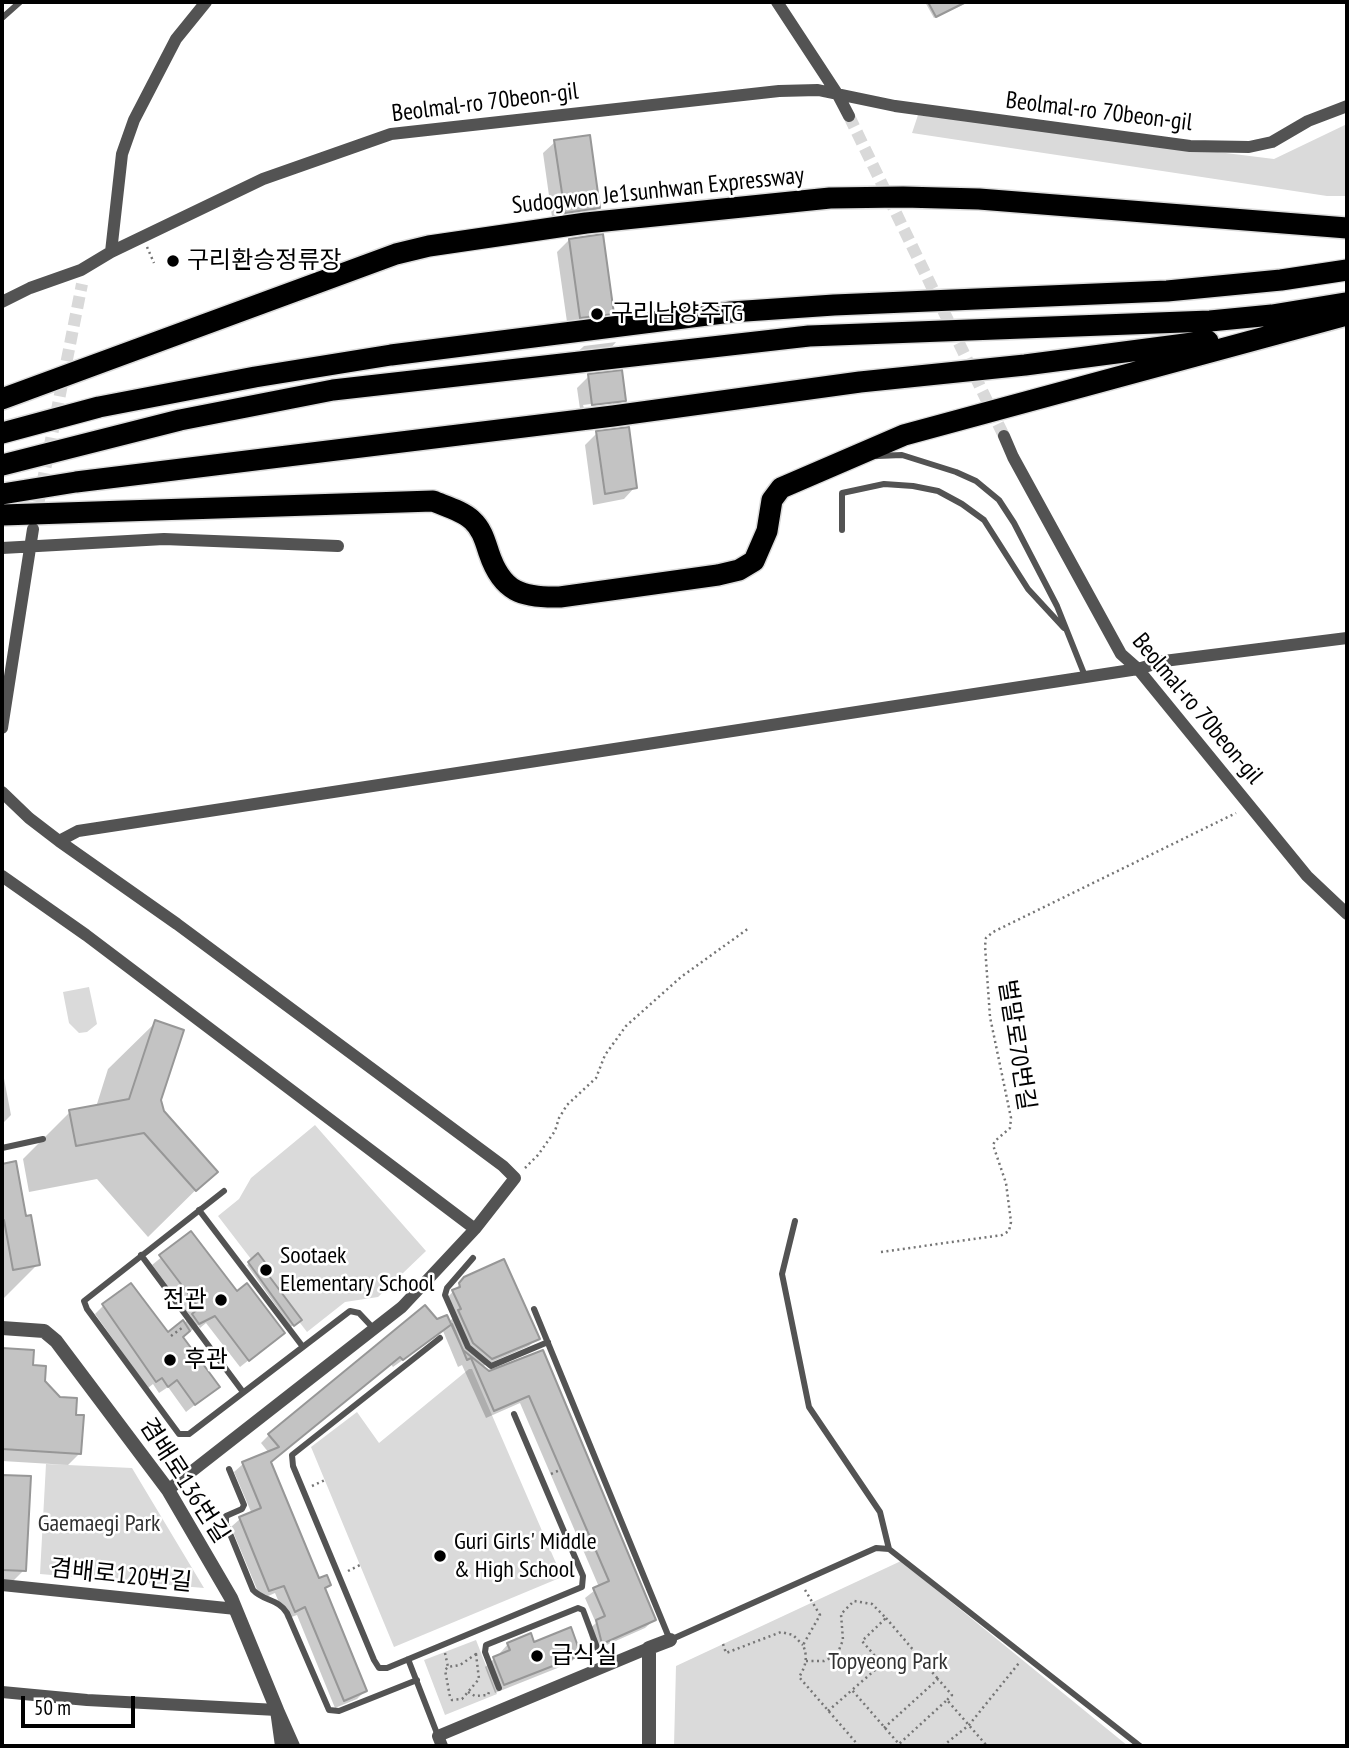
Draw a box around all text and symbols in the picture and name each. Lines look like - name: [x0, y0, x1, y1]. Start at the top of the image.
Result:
- street label: Beolmal-ro 70beon-gil: [390, 77, 580, 129]
- street label: Beolmal-ro 70beon-gil: [1004, 86, 1194, 138]
- street label: Sudogwon Je1sunhwan Expressway: [511, 161, 805, 221]
- place label: 구리환승정류장: [187, 247, 342, 275]
- marker: 구리환승정류장: [165, 253, 181, 269]
- place label: 구리남양주TG: [611, 300, 743, 328]
- marker: 구리남양주TG: [589, 306, 605, 322]
- street label: Beolmal-ro 70beon-gil: [1126, 628, 1268, 790]
- street label: 벌말로70번길: [991, 978, 1041, 1112]
- place label: Sootaek Elementary School: [280, 1242, 434, 1298]
- marker: Sootaek Elementary School: [258, 1262, 274, 1278]
- place label: 전관: [163, 1286, 207, 1314]
- marker: 전관: [213, 1292, 229, 1308]
- place label: 후관: [184, 1346, 228, 1374]
- marker: 후관: [162, 1352, 178, 1368]
- street label: 겸배로136번길: [133, 1413, 235, 1549]
- park label: Gaemaegi Park: [38, 1510, 160, 1538]
- place label: Guri Girls' Middle & High School: [454, 1528, 597, 1584]
- marker: Guri Girls' Middle & High School: [432, 1548, 448, 1564]
- street label: 겸배로120번길: [48, 1554, 194, 1598]
- place label: 급식실: [551, 1642, 617, 1670]
- marker: 급식실: [529, 1648, 545, 1664]
- park label: Topyeong Park: [828, 1648, 948, 1676]
- scale bar: [24, 1682, 138, 1726]
- text: 50 m: [34, 1694, 71, 1721]

